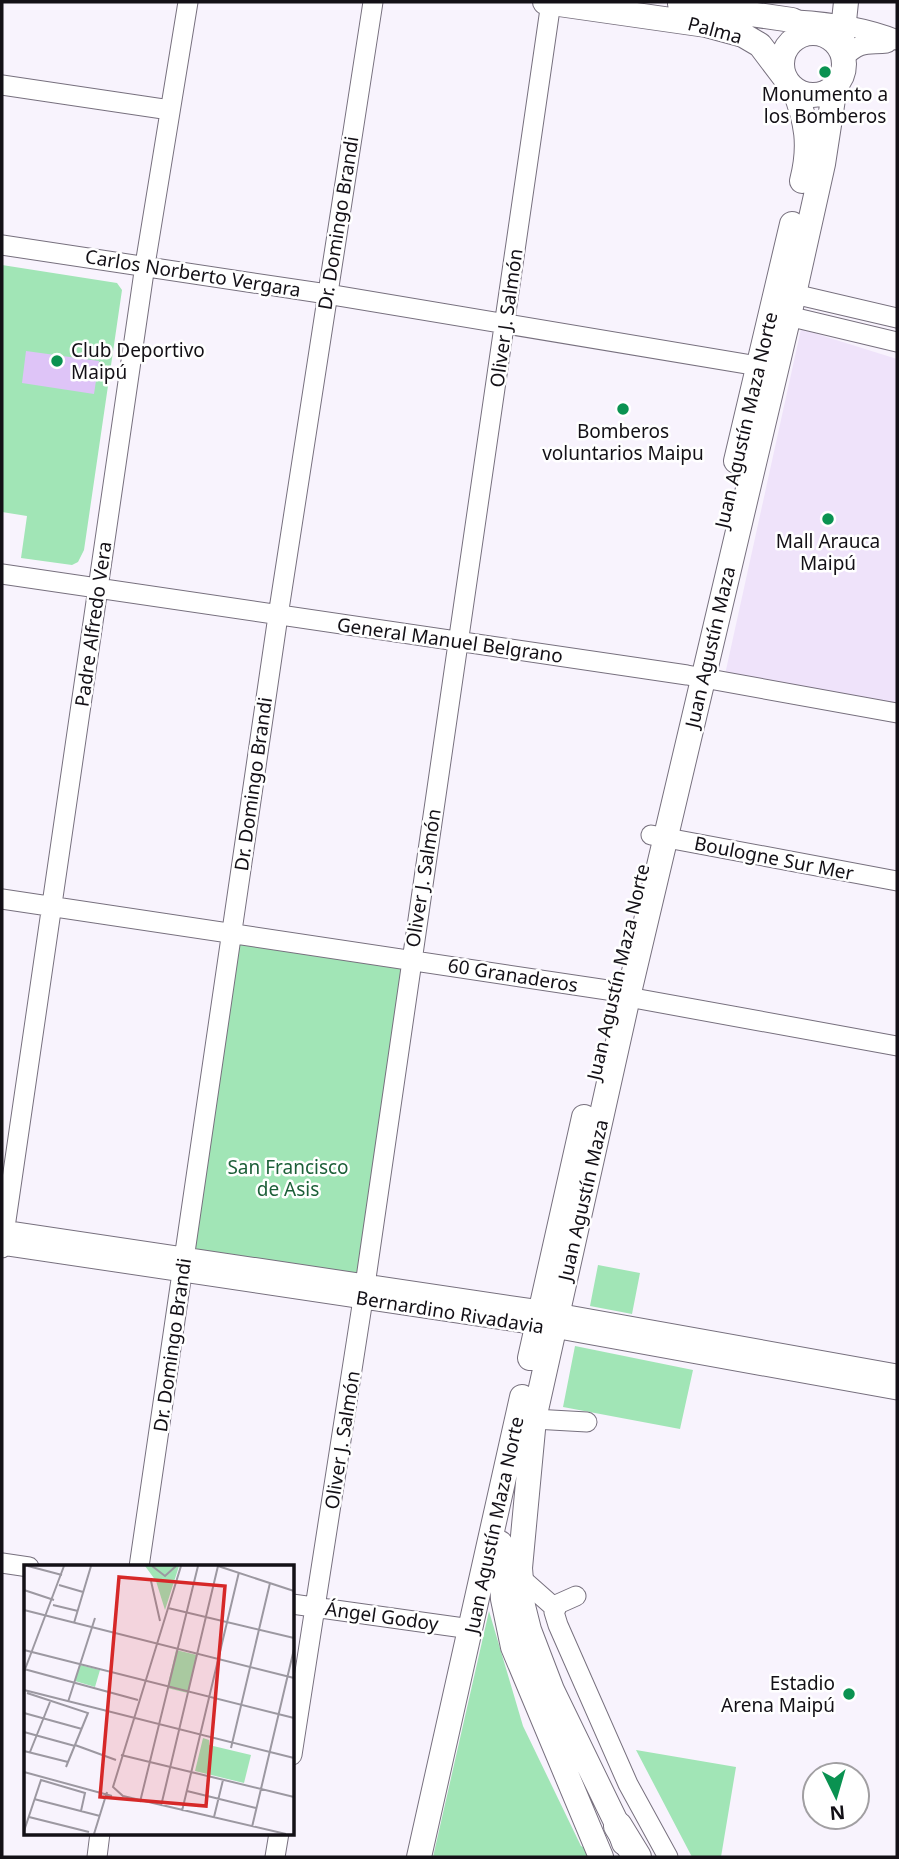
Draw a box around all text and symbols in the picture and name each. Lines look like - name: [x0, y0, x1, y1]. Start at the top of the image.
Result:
- street label: Palma: [685, 10, 745, 50]
- marker: Monumento a los Bomberos: [817, 64, 833, 80]
- place label: Monumento a los Bomberos: [762, 81, 888, 129]
- street label: Dr. Domingo Brandi: [311, 134, 365, 312]
- street label: Carlos Norberto Vergara: [83, 243, 303, 303]
- street label: Oliver J. Salmón: [483, 247, 529, 389]
- street label: Juan Agustín Maza Norte: [708, 309, 784, 533]
- place label: Club Deportivo Maipú: [71, 337, 205, 385]
- marker: Club Deportivo Maipú: [49, 353, 65, 369]
- marker: Bomberos voluntarios Maipu: [615, 401, 631, 417]
- place label: Bomberos voluntarios Maipu: [542, 418, 704, 466]
- marker: Mall Arauca Maipú: [820, 511, 836, 527]
- place label: Mall Arauca Maipú: [776, 528, 880, 576]
- street label: Padre Alfredo Vera: [69, 540, 117, 708]
- street label: Juan Agustín Maza: [678, 564, 741, 732]
- street label: General Manuel Belgrano: [335, 611, 565, 669]
- street label: Dr. Domingo Brandi: [228, 695, 278, 873]
- street label: Oliver J. Salmón: [399, 807, 447, 949]
- street label: Boulogne Sur Mer: [692, 830, 856, 886]
- street label: Juan Agustín Maza Norte: [580, 861, 656, 1085]
- street label: 60 Granaderos: [446, 952, 580, 998]
- street label: Juan Agustín Maza: [551, 1117, 614, 1285]
- park label: San Francisco de Asis: [227, 1154, 349, 1202]
- street label: Dr. Domingo Brandi: [147, 1256, 197, 1434]
- street label: Bernardino Rivadavia: [354, 1284, 546, 1340]
- street label: Oliver J. Salmón: [318, 1369, 366, 1511]
- street label: Juan Agustín Maza Norte: [458, 1414, 530, 1638]
- inset map: [24, 1565, 294, 1834]
- street label: Ángel Godoy: [324, 1595, 441, 1637]
- place label: Estadio Arena Maipú: [721, 1670, 835, 1718]
- marker: Estadio Arena Maipú: [841, 1686, 857, 1702]
- north arrow: [801, 1761, 871, 1831]
- text: N: [829, 1799, 846, 1827]

